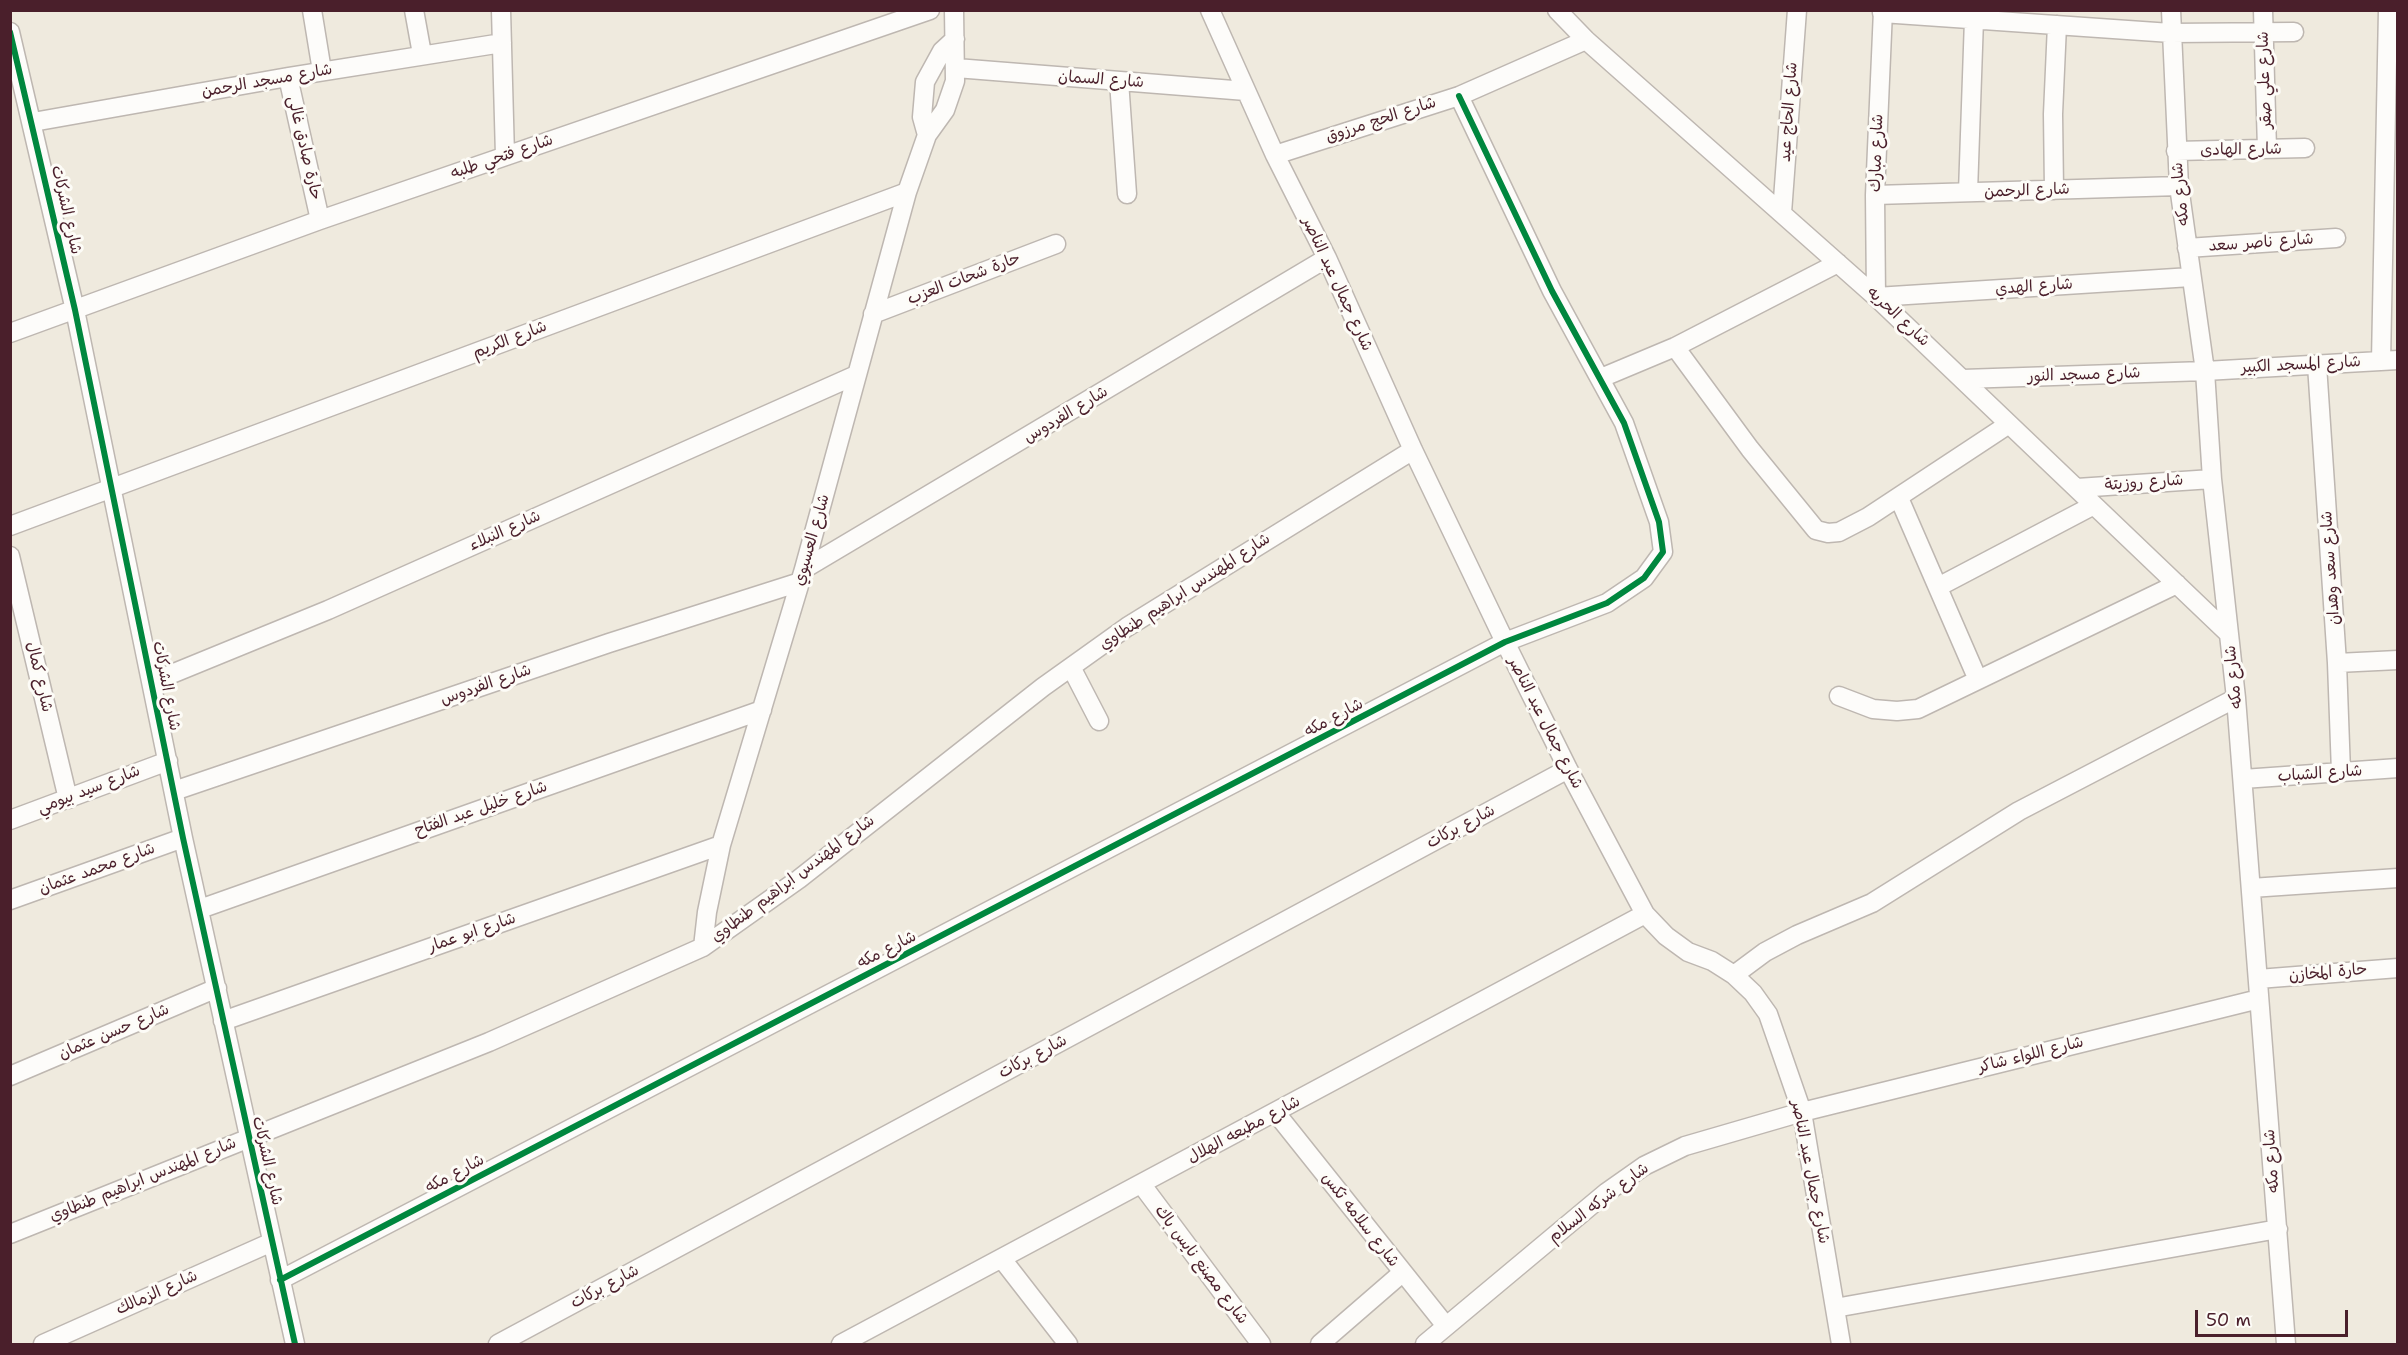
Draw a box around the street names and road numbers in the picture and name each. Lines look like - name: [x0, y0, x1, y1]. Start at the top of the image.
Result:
- street label: شارع علي صقر: [2254, 31, 2276, 129]
- street label: شارع مسجد الرحمن: [200, 60, 334, 102]
- street label: شارع الحاج عيد: [1776, 61, 1802, 163]
- street label: شارع السمان: [1057, 67, 1145, 93]
- street label: شارع الحج مرزوق: [1323, 93, 1439, 147]
- street label: حارة صادق غالى: [283, 94, 325, 202]
- street label: شارع مبارك: [1866, 114, 1888, 192]
- street label: شارع فتحي طلبه: [448, 130, 556, 184]
- street label: شارع الهادى: [2200, 140, 2282, 160]
- street label: شارع مكه: [2168, 161, 2194, 227]
- street label: شارع الشركات: [46, 164, 86, 256]
- street label: شارع الرحمن: [1984, 180, 2070, 202]
- street label: شارع جمال عبد الناصر: [1297, 214, 1377, 354]
- street label: شارع ناصر سعد: [2208, 230, 2314, 256]
- street label: حارة شحات العزب: [905, 249, 1023, 309]
- street label: شارع الهدي: [1994, 275, 2074, 299]
- street label: شارع الحريه: [1863, 283, 1933, 351]
- street label: شارع الكريم: [470, 317, 550, 363]
- street label: شارع المسجد الكبير: [2241, 352, 2361, 378]
- street label: شارع مسجد النور: [2027, 363, 2141, 387]
- street label: شارع الفردوس: [1020, 382, 1112, 448]
- street label: شارع روزيتة: [2104, 471, 2184, 495]
- street label: شارع العسيوي: [790, 492, 834, 588]
- street label: شارع النبلاء: [466, 507, 544, 555]
- street label: شارع سعد وهدان: [2317, 510, 2345, 626]
- street label: شارع المهندس ابراهيم طنطاوي: [1096, 530, 1274, 654]
- street label: شارع كمال: [22, 640, 56, 714]
- street label: شارع الشركات: [148, 640, 184, 732]
- street label: شارع مكه: [2221, 644, 2247, 710]
- street label: شارع جمال عبد الناصر: [1503, 654, 1587, 792]
- street label: شارع الفردوس: [438, 660, 534, 710]
- street label: شارع مكه: [1301, 695, 1367, 741]
- street label: شارع الشباب: [2277, 761, 2363, 787]
- street label: شارع سيد بيومي: [35, 762, 143, 818]
- street label: شارع خليل عبد الفتاح: [412, 777, 550, 841]
- street label: شارع بركات: [1424, 801, 1498, 853]
- street label: شارع المهندس ابراهيم طنطاوي: [707, 811, 879, 947]
- street label: شارع محمد عثمان: [36, 839, 158, 899]
- street label: شارع ابو عمار: [425, 909, 519, 957]
- street label: شارع مكه: [854, 927, 920, 973]
- street label: حارة المخازن: [2288, 960, 2368, 986]
- street label: شارع حسن عثمان: [56, 1000, 172, 1064]
- street label: شارع بركات: [996, 1031, 1070, 1083]
- street label: شارع اللواء شاكر: [1976, 1033, 2086, 1077]
- street label: شارع مطبعه الهلال: [1184, 1092, 1304, 1168]
- street label: شارع جمال عبد الناصر: [1787, 1099, 1833, 1245]
- street label: شارع الشركات: [247, 1115, 287, 1207]
- street label: شارع مكه: [2260, 1129, 2284, 1193]
- street label: شارع المهندس ابراهيم طنطاوي: [47, 1134, 239, 1226]
- street label: شارع مكه: [422, 1151, 488, 1197]
- street label: شارع شركه السلام: [1545, 1159, 1653, 1247]
- street label: شارع سلامه تكس: [1317, 1169, 1403, 1271]
- street label: شارع مصنع نايس باك: [1150, 1202, 1252, 1328]
- street label: شارع بركات: [568, 1261, 642, 1313]
- street label: شارع الزمالك: [113, 1266, 201, 1320]

